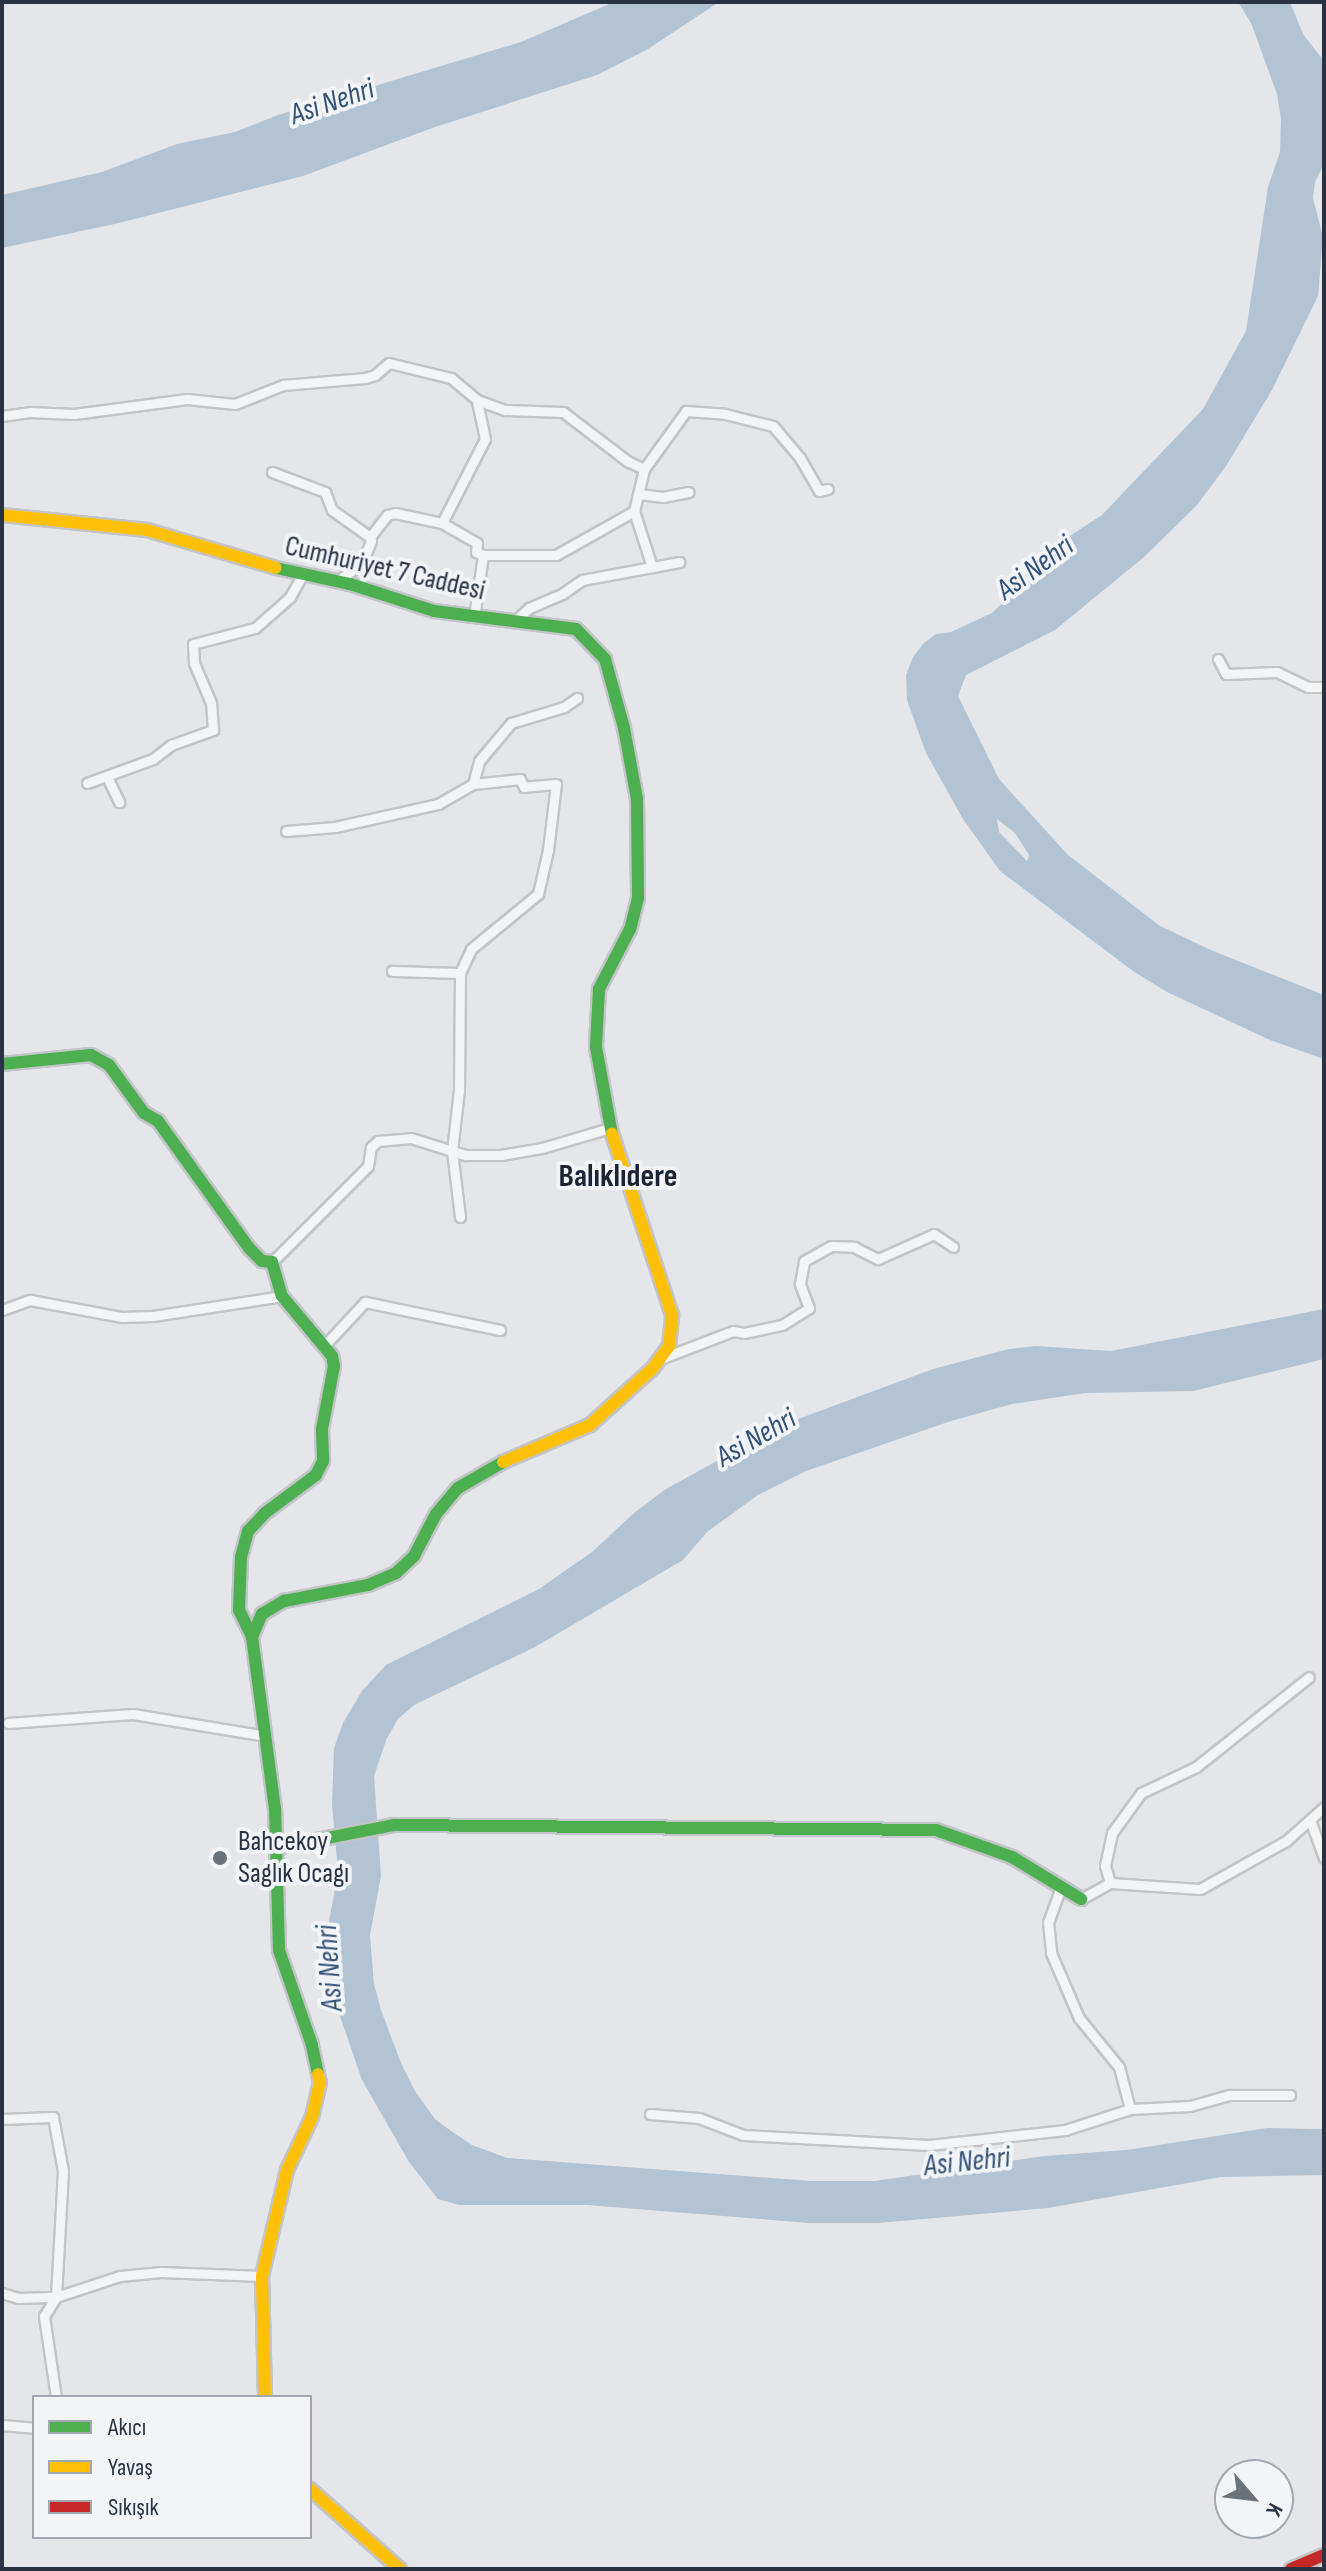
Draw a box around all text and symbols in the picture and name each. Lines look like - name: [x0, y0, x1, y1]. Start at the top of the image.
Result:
- water label: Asi Nehri: [285, 71, 379, 133]
- water label: Asi Nehri: [989, 528, 1081, 608]
- street label: Cumhuriyet 7 Caddesi: [282, 530, 488, 608]
- district label: Balıklıdere: [559, 1158, 677, 1196]
- water label: Asi Nehri: [710, 1401, 802, 1475]
- place label: Bahcekoy Saglık Ocagı: [238, 1825, 349, 1891]
- marker: Bahcekoy Saglık Ocagı: [209, 1847, 231, 1869]
- water label: Asi Nehri: [309, 1924, 351, 2012]
- water label: Asi Nehri: [922, 2140, 1012, 2184]
- legend: [32, 2395, 312, 2539]
- text: Akıcı: [108, 2413, 146, 2442]
- text: Yavaş: [108, 2453, 153, 2482]
- north arrow: [1214, 2459, 1294, 2539]
- text: Sıkışık: [108, 2493, 159, 2522]
- text: K: [1259, 2498, 1288, 2521]

